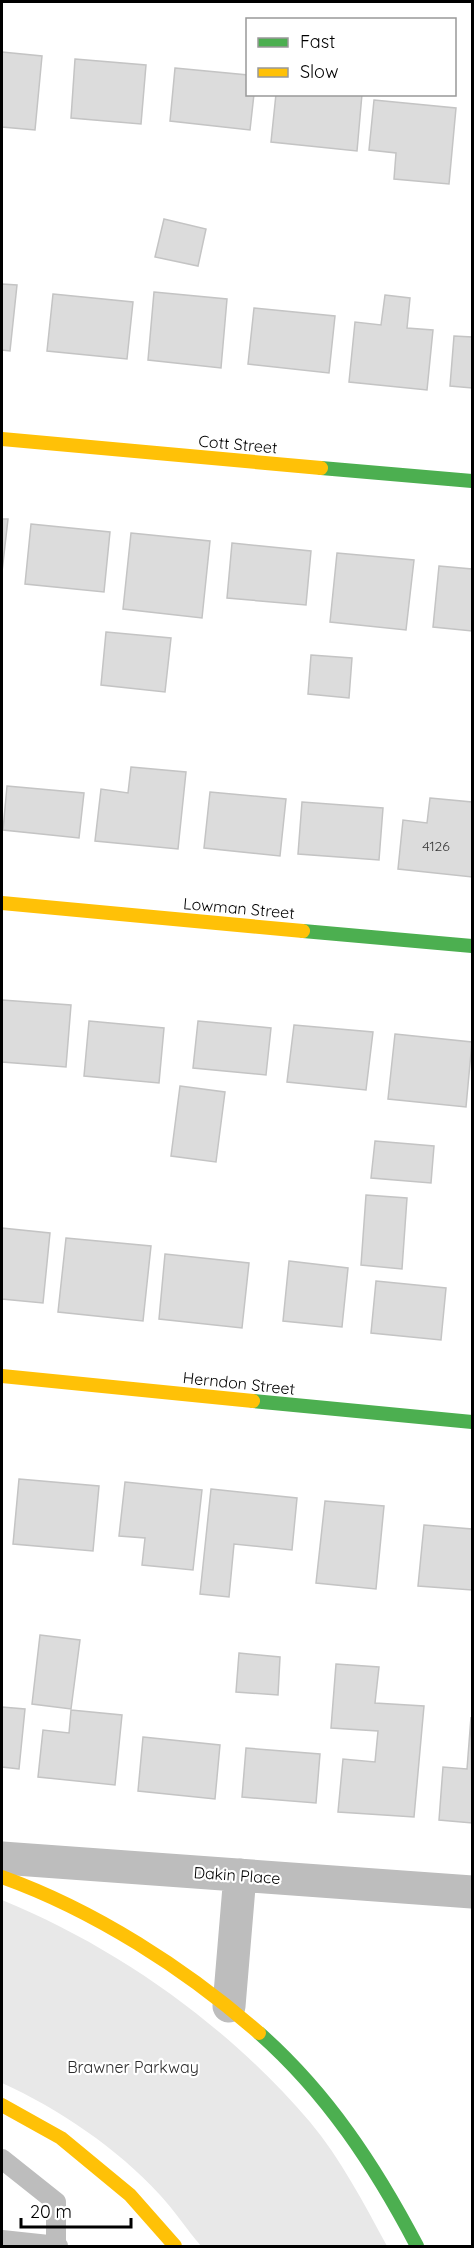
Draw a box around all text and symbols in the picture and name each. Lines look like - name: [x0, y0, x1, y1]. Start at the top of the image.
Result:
- legend: [246, 18, 456, 96]
- text: Fast: [300, 30, 335, 53]
- text: Slow: [300, 60, 338, 83]
- street label: Cott Street: [198, 431, 278, 457]
- house number: 4126: [422, 837, 450, 855]
- street label: Lowman Street: [182, 893, 296, 923]
- street label: Herndon Street: [182, 1367, 296, 1399]
- street label: Dakin Place: [193, 1862, 281, 1888]
- park label: Brawner Parkway: [67, 2057, 199, 2077]
- scale bar: [21, 2191, 130, 2229]
- text: 20 m: [30, 2200, 72, 2223]

